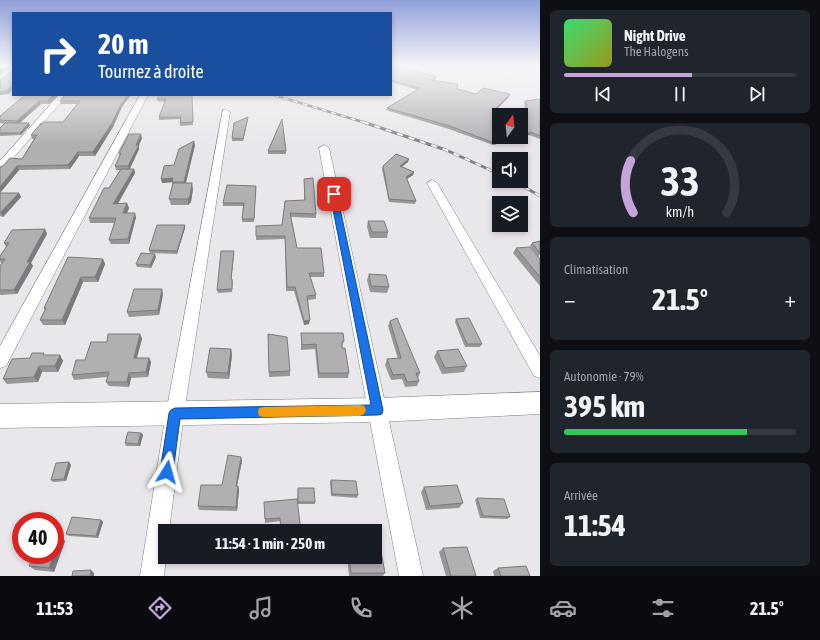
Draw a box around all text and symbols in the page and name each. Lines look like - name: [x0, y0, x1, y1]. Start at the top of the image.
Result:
- text: Night Drive: [624, 27, 686, 44]
- icon: right: [32, 28, 84, 80]
- text: 20 m: [98, 28, 148, 60]
- text: The Halogens: [624, 44, 689, 59]
- text: Tournez à droite: [98, 61, 204, 82]
- icon: previous: [592, 83, 614, 105]
- icon: pause: [669, 83, 691, 105]
- icon: next: [746, 83, 768, 105]
- north arrow: [492, 108, 528, 144]
- map controls: [492, 108, 528, 232]
- button: sound: [492, 152, 528, 188]
- text: 33: [660, 157, 700, 205]
- pin: [317, 177, 351, 211]
- icon: arrive: [323, 183, 345, 205]
- button: layers: [492, 196, 528, 232]
- text: km/h: [666, 204, 694, 220]
- text: Climatisation: [564, 262, 628, 277]
- text: 21.5°: [652, 282, 708, 316]
- text: −: [564, 286, 575, 312]
- text: +: [785, 286, 796, 312]
- text: Autonomie · 79%: [564, 369, 644, 384]
- text: 395 km: [564, 389, 645, 423]
- position arrow: [146, 451, 188, 493]
- text: Arrivée: [564, 488, 598, 503]
- text: 11:54: [564, 508, 626, 542]
- speed limit sign: 40: [12, 512, 64, 564]
- text: 11:54 · 1 min · 250 m: [215, 535, 325, 552]
- icon: directions: [146, 594, 174, 622]
- icon: music: [247, 594, 275, 622]
- icon: phone: [347, 594, 375, 622]
- icon: climate: [448, 594, 476, 622]
- icon: car: [549, 594, 577, 622]
- icon: filters: [649, 594, 677, 622]
- text: 11:53: [36, 598, 73, 619]
- text: 21.5°: [750, 598, 784, 619]

